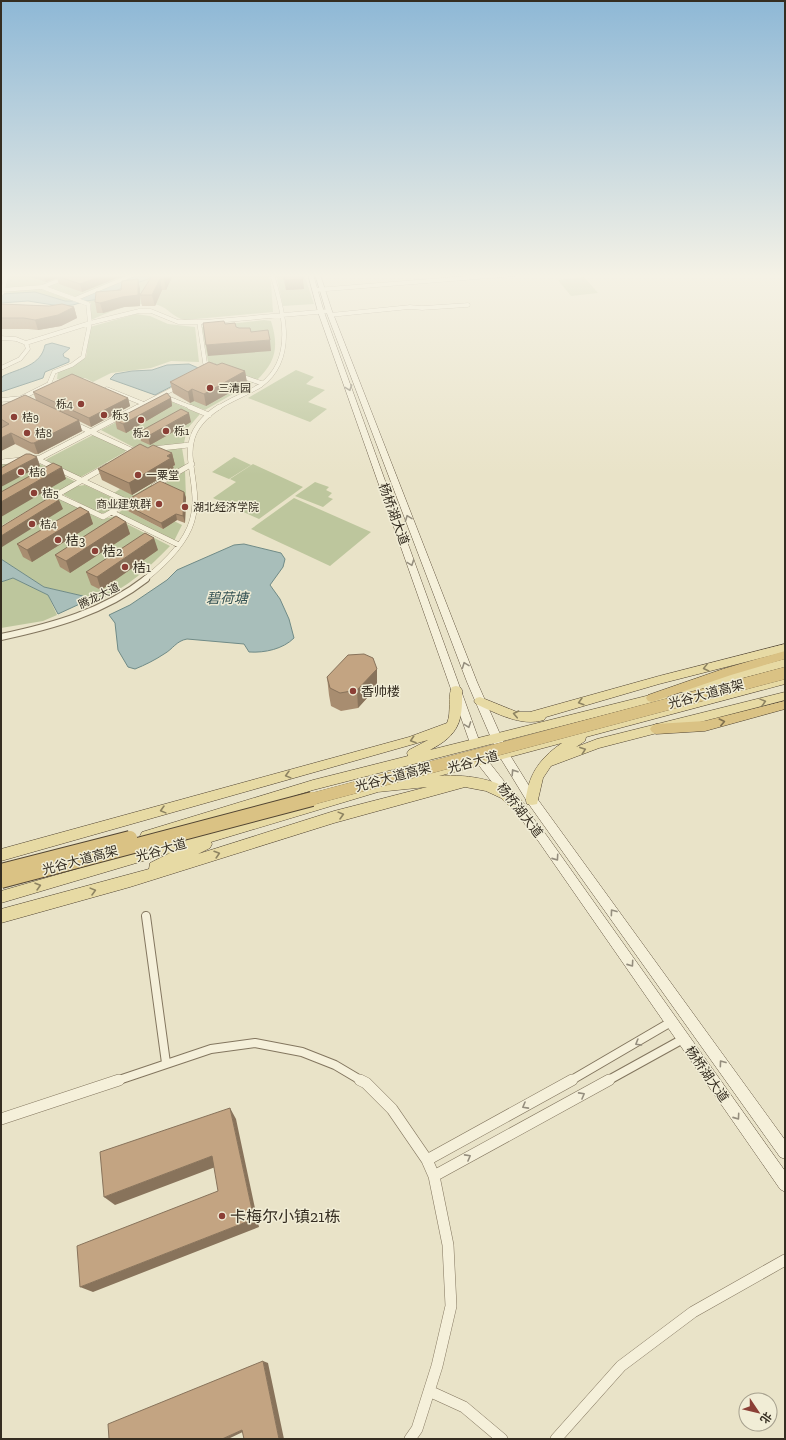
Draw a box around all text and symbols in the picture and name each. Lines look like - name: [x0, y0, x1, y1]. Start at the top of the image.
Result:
- place label: 三清园: [218, 382, 251, 395]
- marker: 三清园: [205, 383, 215, 393]
- one-way arrow: [344, 384, 352, 391]
- place label: 栎4: [56, 398, 73, 411]
- marker: 栎4: [76, 399, 86, 409]
- place label: 栎3: [112, 409, 128, 422]
- marker: 栎3: [99, 410, 109, 420]
- place label: 桔9: [22, 411, 39, 424]
- marker: 桔9: [9, 412, 19, 422]
- marker: 栎2: [136, 415, 146, 425]
- place label: 栎1: [174, 425, 190, 438]
- marker: 栎1: [161, 426, 171, 436]
- place label: 桔8: [35, 427, 52, 440]
- place label: 栎2: [133, 427, 150, 440]
- marker: 桔8: [22, 428, 32, 438]
- place label: 桔6: [29, 466, 46, 479]
- marker: 桔6: [16, 467, 26, 477]
- place label: 一粟堂: [146, 469, 179, 482]
- marker: 一粟堂: [133, 470, 143, 480]
- street label: 杨桥湖大道: [376, 481, 412, 547]
- place label: 桔5: [42, 487, 59, 500]
- marker: 桔5: [29, 488, 39, 498]
- place label: 商业建筑群: [96, 498, 151, 511]
- marker: 商业建筑群: [154, 499, 164, 509]
- place label: 湖北经济学院: [193, 501, 259, 514]
- marker: 湖北经济学院: [180, 502, 190, 512]
- one-way arrow: [404, 514, 412, 521]
- place label: 桔4: [40, 518, 57, 531]
- marker: 桔4: [27, 519, 37, 529]
- place label: 桔3: [66, 533, 85, 548]
- marker: 桔3: [53, 535, 63, 545]
- place label: 桔2: [103, 544, 123, 559]
- marker: 桔2: [90, 546, 100, 556]
- place label: 桔1: [133, 560, 151, 575]
- one-way arrow: [406, 560, 415, 567]
- marker: 桔1: [120, 562, 130, 572]
- street label: 腾龙大道: [76, 581, 122, 611]
- water label: 碧荷塘: [206, 590, 250, 607]
- one-way arrow: [462, 662, 470, 669]
- one-way arrow: [703, 663, 710, 672]
- street label: 光谷大道高架: [666, 677, 746, 711]
- place label: 香帅楼: [361, 684, 400, 699]
- marker: 香帅楼: [348, 686, 358, 696]
- one-way arrow: [578, 697, 585, 706]
- one-way arrow: [759, 698, 766, 707]
- one-way arrow: [513, 711, 519, 719]
- one-way arrow: [719, 719, 725, 727]
- one-way arrow: [464, 722, 472, 729]
- one-way arrow: [410, 735, 417, 744]
- one-way arrow: [579, 746, 586, 754]
- street label: 光谷大道: [446, 748, 500, 776]
- street label: 光谷大道高架: [353, 760, 433, 794]
- one-way arrow: [512, 769, 519, 776]
- one-way arrow: [285, 770, 292, 779]
- street label: 杨桥湖大道: [494, 780, 546, 840]
- one-way arrow: [159, 805, 166, 814]
- one-way arrow: [338, 811, 345, 820]
- street label: 光谷大道: [134, 836, 188, 864]
- street label: 光谷大道高架: [40, 843, 120, 877]
- one-way arrow: [214, 850, 221, 859]
- one-way arrow: [551, 854, 559, 861]
- one-way arrow: [35, 882, 42, 891]
- one-way arrow: [89, 888, 96, 896]
- one-way arrow: [611, 910, 618, 917]
- one-way arrow: [626, 960, 633, 967]
- one-way arrow: [635, 1038, 642, 1045]
- street label: 杨桥湖大道: [682, 1043, 732, 1105]
- one-way arrow: [720, 1061, 727, 1068]
- one-way arrow: [578, 1092, 585, 1099]
- one-way arrow: [521, 1102, 529, 1109]
- one-way arrow: [732, 1112, 739, 1119]
- one-way arrow: [464, 1155, 471, 1162]
- place label: 卡梅尔小镇21栋: [230, 1207, 340, 1226]
- marker: 卡梅尔小镇21栋: [217, 1211, 227, 1221]
- north arrow: [738, 1392, 778, 1432]
- text: 北: [757, 1409, 774, 1426]

